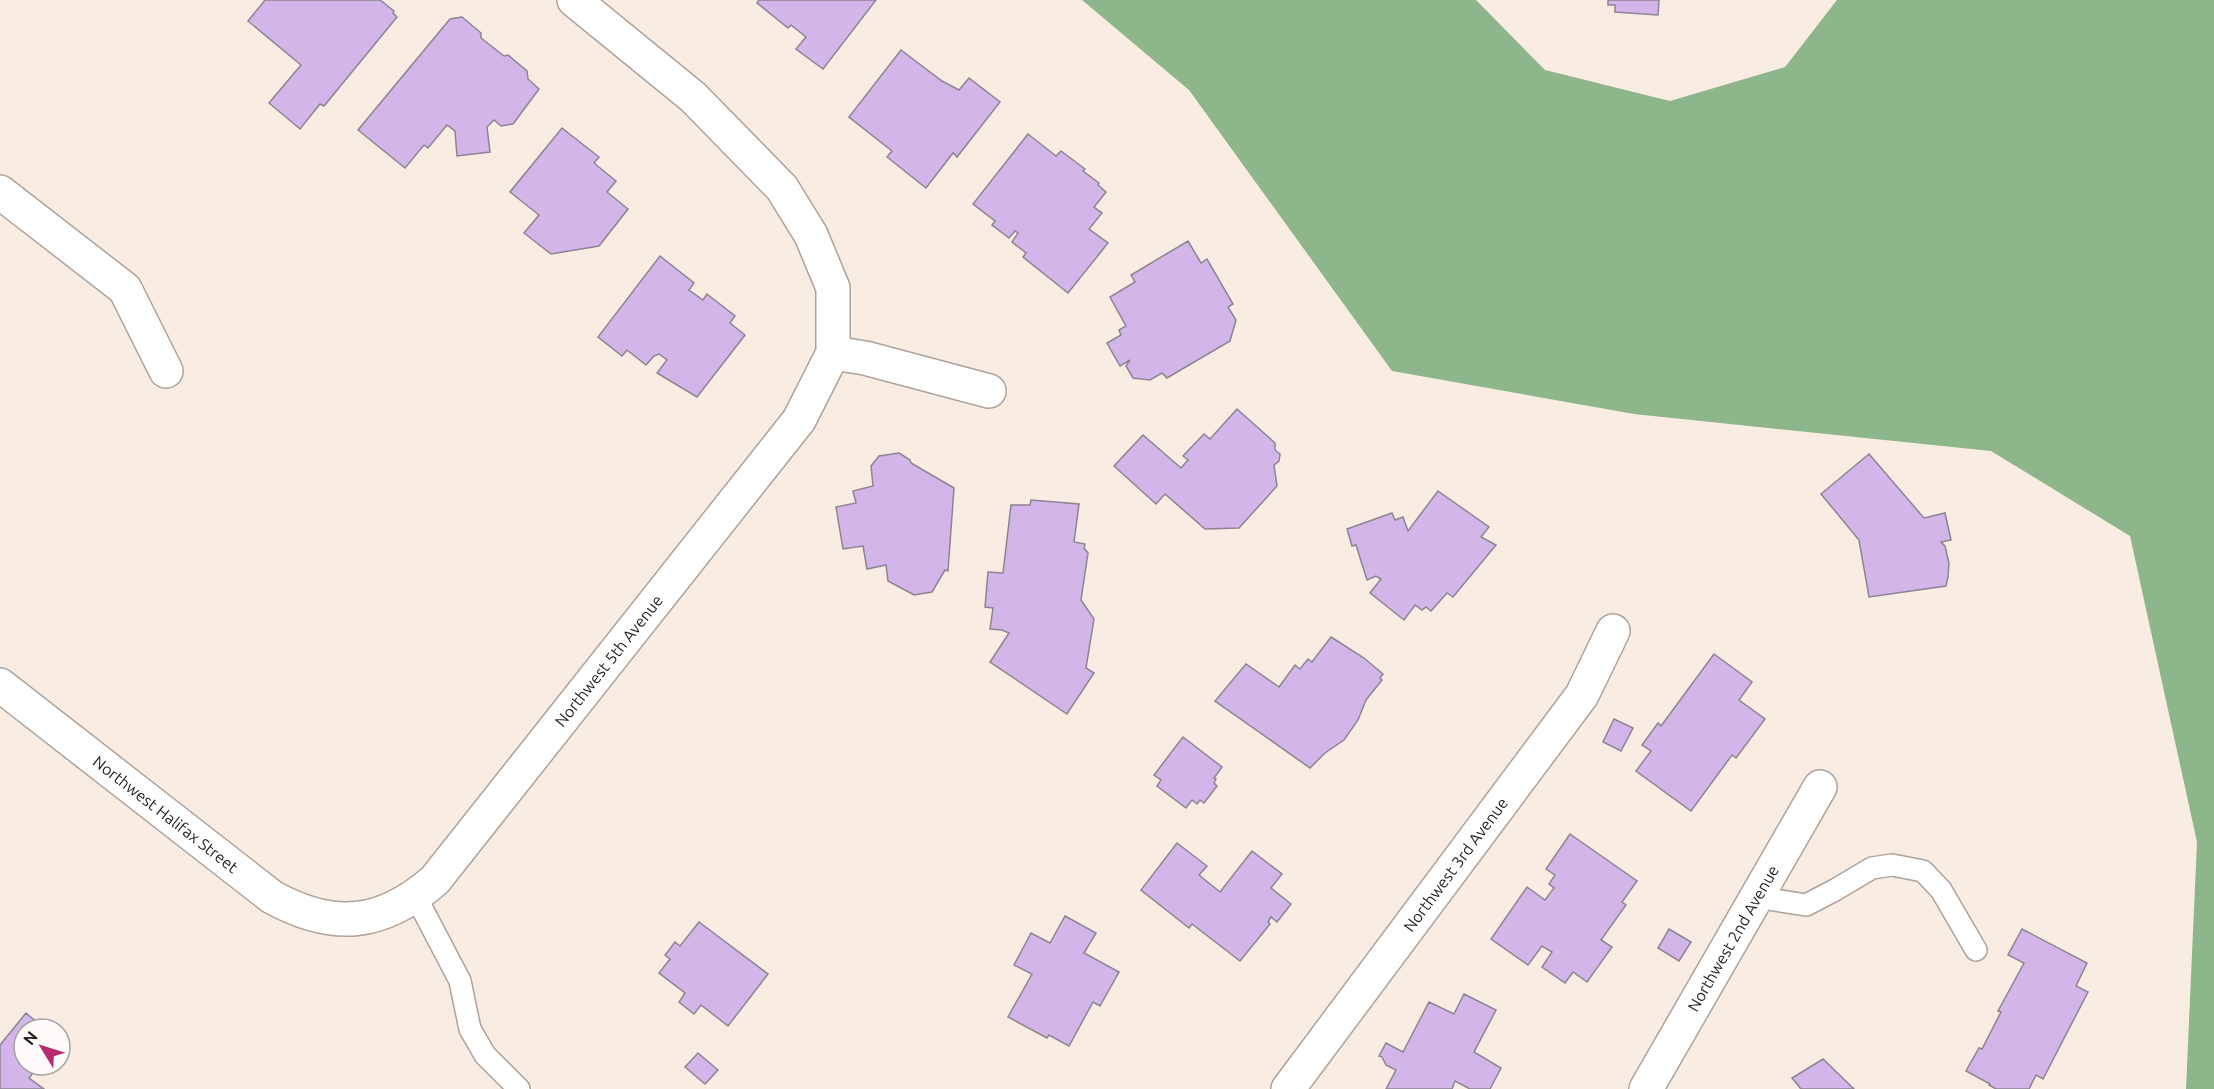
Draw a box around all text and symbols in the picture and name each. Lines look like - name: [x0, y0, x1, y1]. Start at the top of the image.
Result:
- street label: Northwest 5th Avenue: [551, 591, 666, 730]
- street label: Northwest Halifax Street: [90, 752, 242, 877]
- street label: Northwest 3rd Avenue: [1400, 794, 1511, 935]
- street label: Northwest 2nd Avenue: [1684, 862, 1782, 1014]
- north arrow: [12, 1017, 72, 1077]
- text: N: [19, 1028, 41, 1048]

